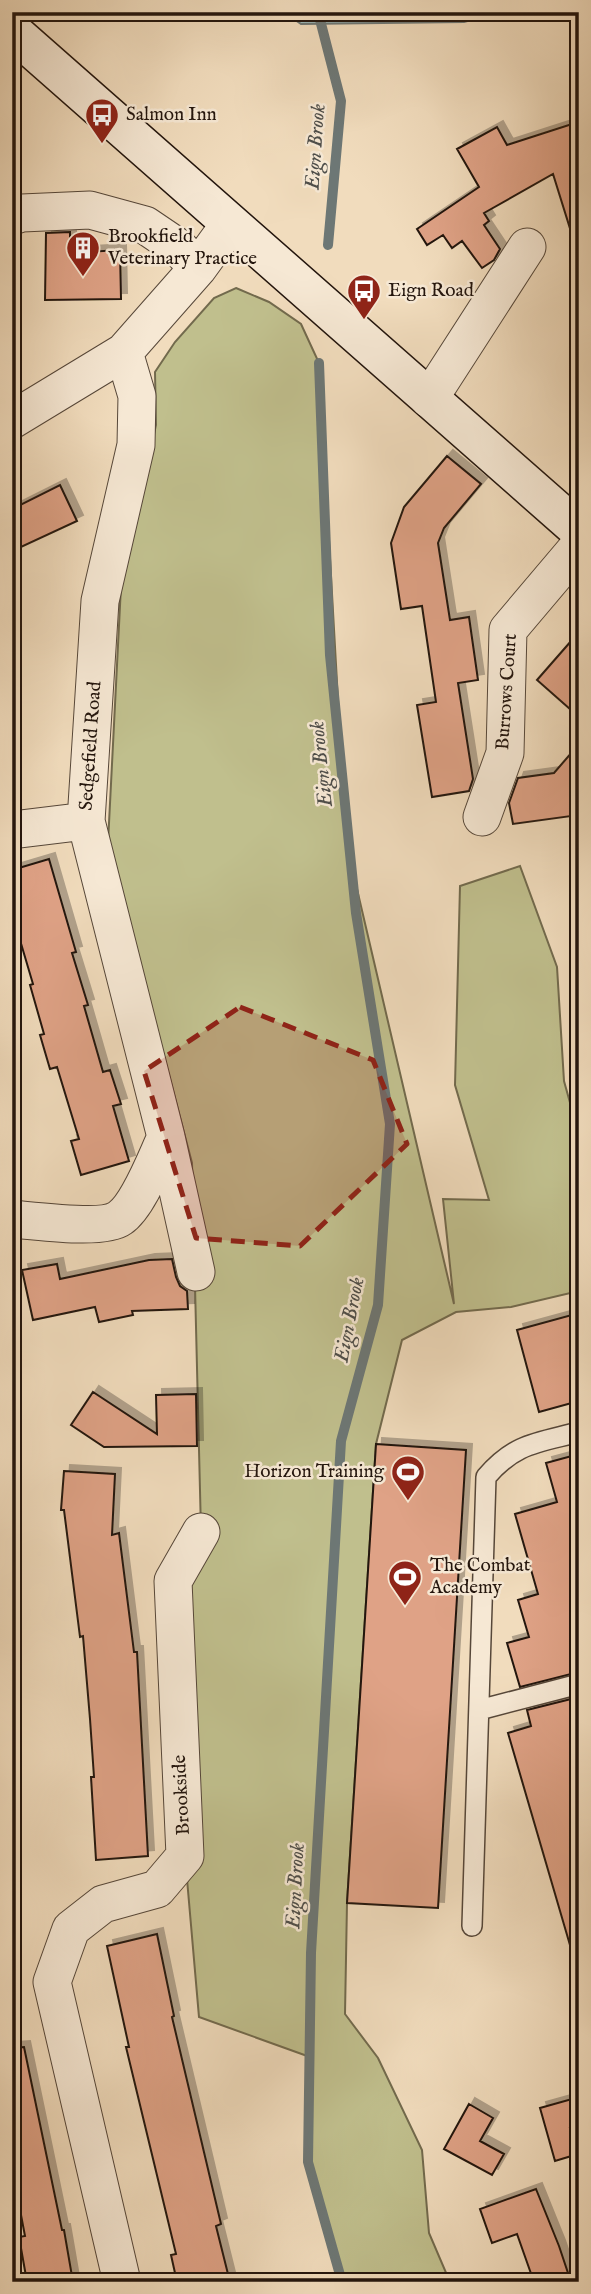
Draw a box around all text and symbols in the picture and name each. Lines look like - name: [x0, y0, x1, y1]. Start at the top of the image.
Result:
- bus stop icon: Salmon Inn: [83, 96, 121, 145]
- place label: Salmon Inn: [126, 103, 217, 127]
- water label: Eign Brook: [299, 103, 333, 192]
- place label: Brookfield Veterinary Practice: [107, 225, 257, 271]
- building icon: Brookfield Veterinary Practice: [64, 229, 102, 278]
- bus stop icon: Eign Road: [345, 272, 383, 321]
- place label: Eign Road: [388, 279, 475, 303]
- street label: Burrows Court: [491, 632, 523, 751]
- street label: Sedgefield Road: [75, 680, 108, 812]
- water label: Eign Brook: [304, 719, 340, 809]
- water label: Eign Brook: [328, 1275, 372, 1366]
- sports icon: Horizon Training: [389, 1453, 427, 1502]
- place label: Horizon Training: [244, 1460, 385, 1484]
- place label: The Combat Academy: [429, 1554, 531, 1600]
- sports icon: The Combat Academy: [386, 1558, 424, 1607]
- street label: Brookside: [168, 1754, 196, 1836]
- water label: Eign Brook: [280, 1842, 312, 1931]

